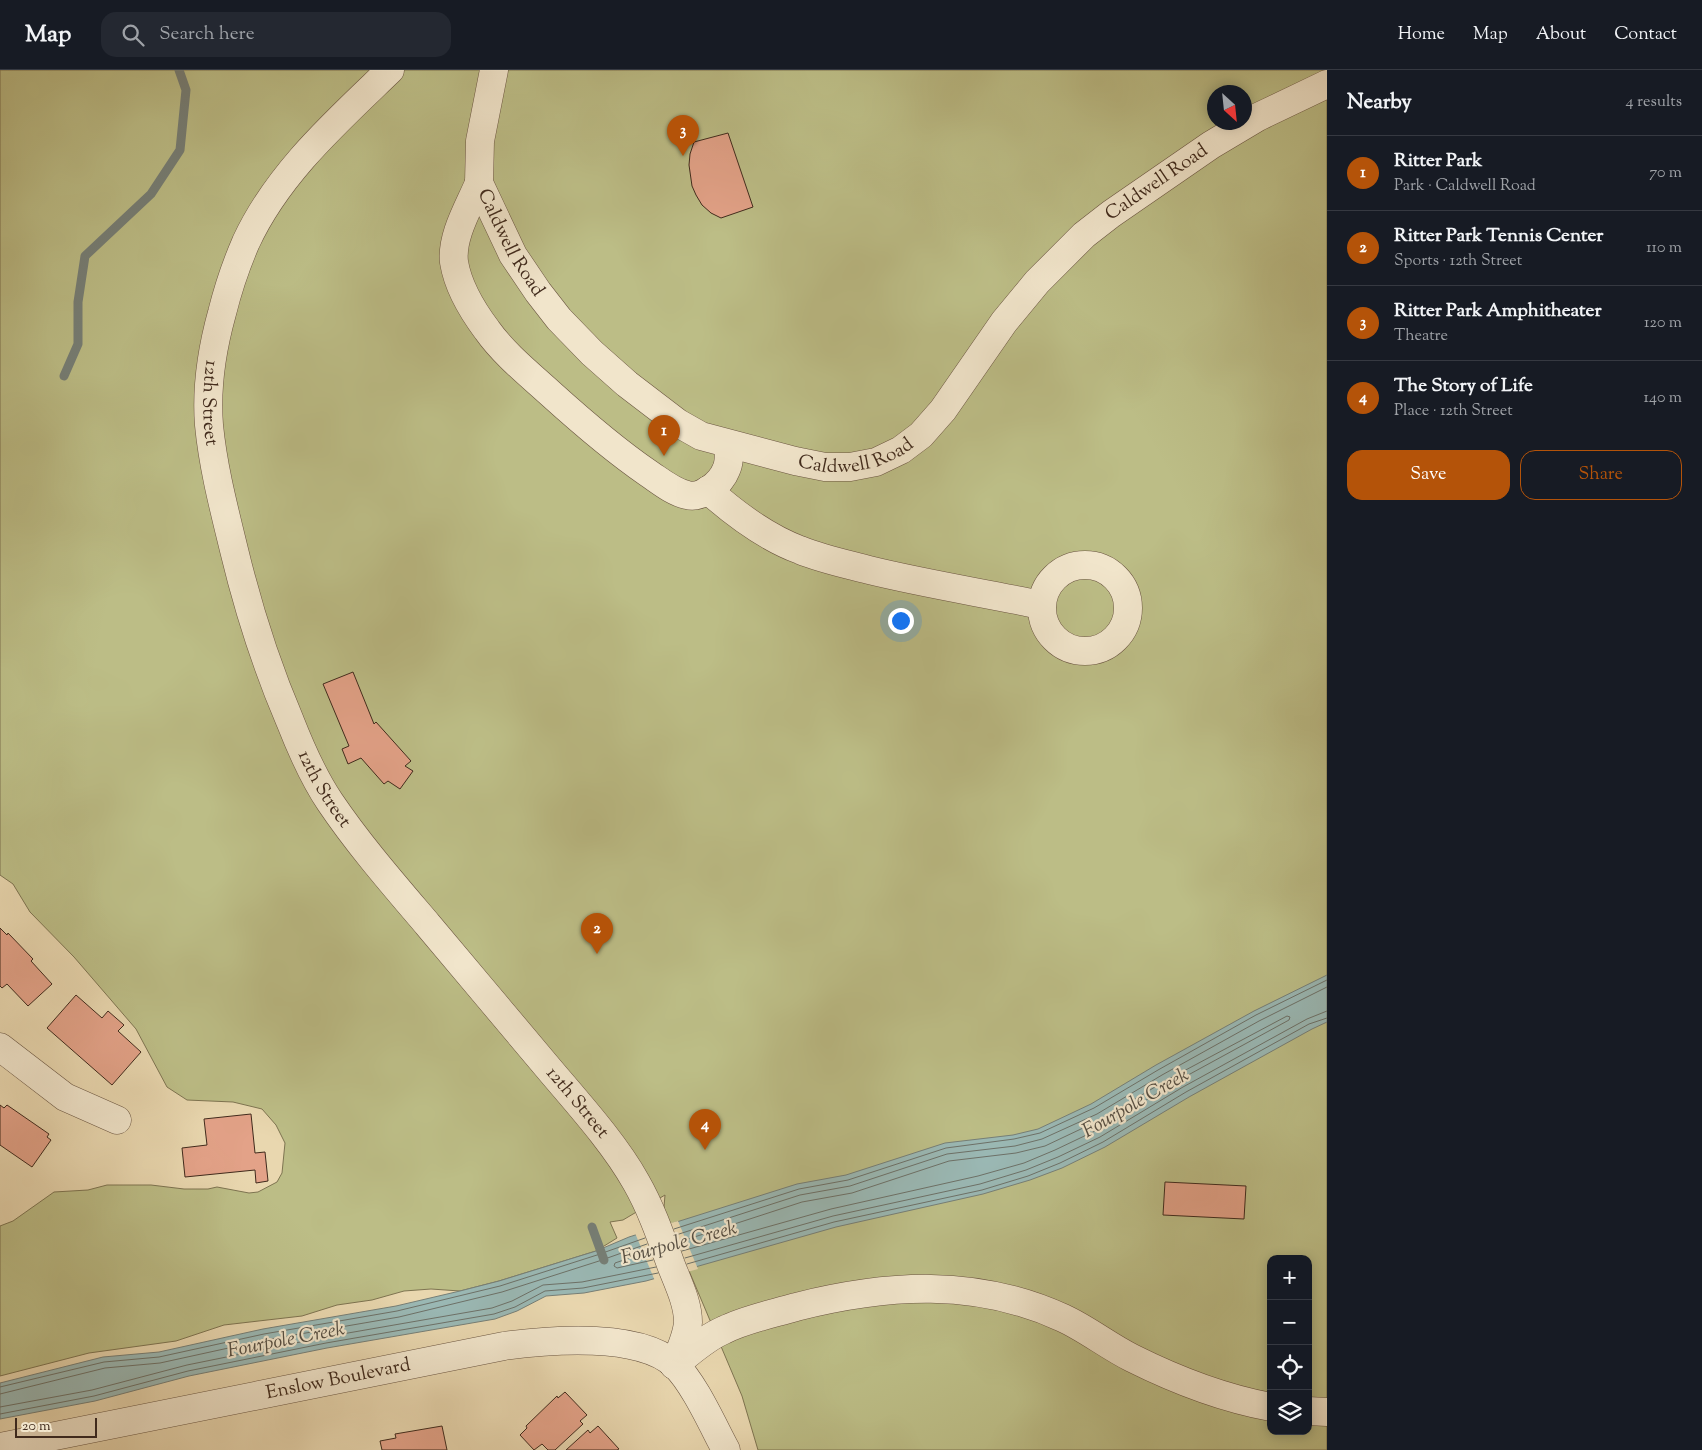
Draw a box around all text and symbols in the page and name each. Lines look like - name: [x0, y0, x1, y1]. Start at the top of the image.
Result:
- search box: [101, 12, 451, 57]
- text: Map: [25, 18, 71, 52]
- icon: search: [119, 21, 147, 49]
- text: Search here: [159, 21, 255, 48]
- text: Home: [1398, 22, 1445, 48]
- text: Map: [1473, 22, 1508, 48]
- text: About: [1536, 22, 1586, 48]
- text: Contact: [1614, 22, 1677, 48]
- north arrow: [1207, 85, 1252, 130]
- text: Nearby: [1347, 88, 1412, 118]
- text: 4 results: [1626, 91, 1682, 114]
- pin: 3: [667, 115, 699, 156]
- street label: Caldwell Road: [1100, 137, 1214, 228]
- text: Ritter Park: [1394, 148, 1482, 175]
- text: 1: [1360, 162, 1366, 185]
- text: 70 m: [1649, 162, 1682, 185]
- text: Park · Caldwell Road: [1394, 175, 1536, 198]
- street label: Caldwell Road: [470, 184, 551, 302]
- text: Ritter Park Tennis Center: [1394, 223, 1603, 250]
- text: 2: [1359, 237, 1367, 260]
- text: 110 m: [1646, 237, 1682, 260]
- text: Sports · 12th Street: [1394, 250, 1522, 273]
- text: Ritter Park Amphitheater: [1394, 298, 1602, 325]
- text: 3: [1360, 312, 1366, 335]
- text: 120 m: [1644, 312, 1682, 335]
- text: Theatre: [1394, 325, 1448, 348]
- street label: 12th Street: [195, 358, 225, 448]
- text: The Story of Life: [1394, 373, 1533, 400]
- text: 4: [1359, 387, 1367, 410]
- text: 140 m: [1644, 387, 1682, 410]
- text: Place · 12th Street: [1394, 400, 1513, 423]
- pin: 1: [648, 415, 680, 456]
- street label: Caldwell Road: [796, 431, 920, 481]
- button: Save: [1347, 450, 1510, 500]
- button: Share: [1520, 450, 1682, 500]
- your location: [888, 608, 914, 634]
- street label: 12th Street: [290, 746, 358, 834]
- pin: 2: [581, 913, 613, 954]
- street label: 12th Street: [539, 1061, 616, 1145]
- water label: Fourpole Creek: [1077, 1062, 1195, 1146]
- pin: 4: [689, 1109, 721, 1150]
- water label: Fourpole Creek: [618, 1215, 740, 1273]
- map controls: [1267, 1255, 1312, 1435]
- button: +: [1267, 1255, 1312, 1300]
- button: −: [1267, 1300, 1312, 1345]
- water label: Fourpole Creek: [225, 1315, 347, 1367]
- button: locate: [1267, 1345, 1312, 1390]
- street label: Enslow Boulevard: [264, 1352, 413, 1407]
- button: layers: [1267, 1390, 1312, 1435]
- scale bar: [15, 1415, 98, 1438]
- text: 20 m: [22, 1417, 51, 1437]

